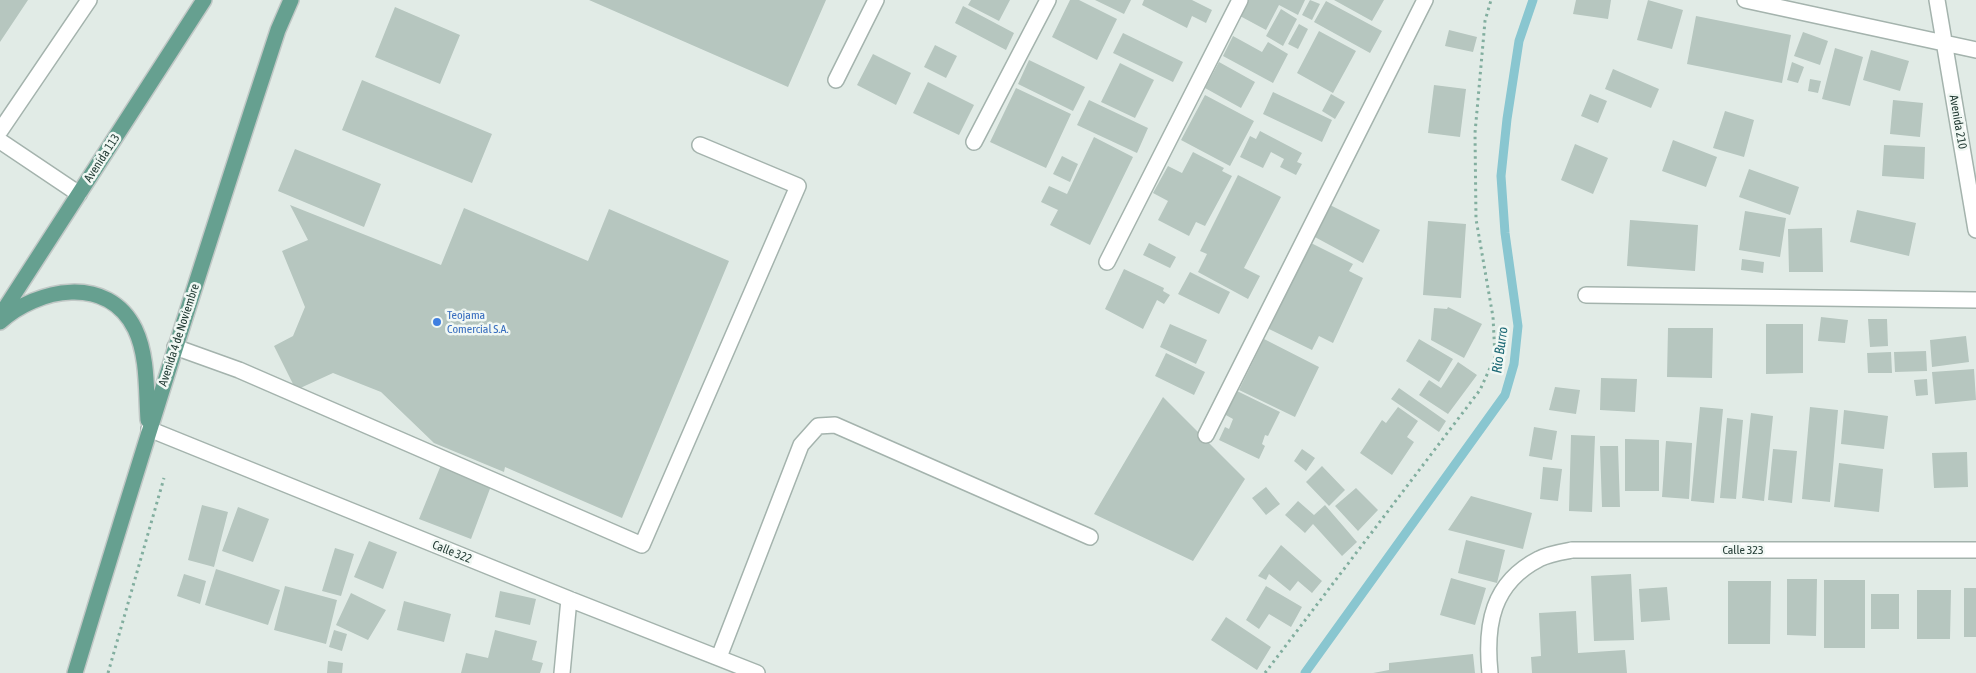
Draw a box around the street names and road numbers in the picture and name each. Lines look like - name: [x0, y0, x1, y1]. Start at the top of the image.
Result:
- street label: Avenida 210: [1946, 94, 1970, 150]
- street label: Avenida 113: [81, 131, 123, 185]
- street label: Avenida 4 de Noviembre: [156, 282, 202, 388]
- street label: Calle 322: [430, 538, 474, 566]
- street label: Calle 323: [1722, 543, 1764, 557]

